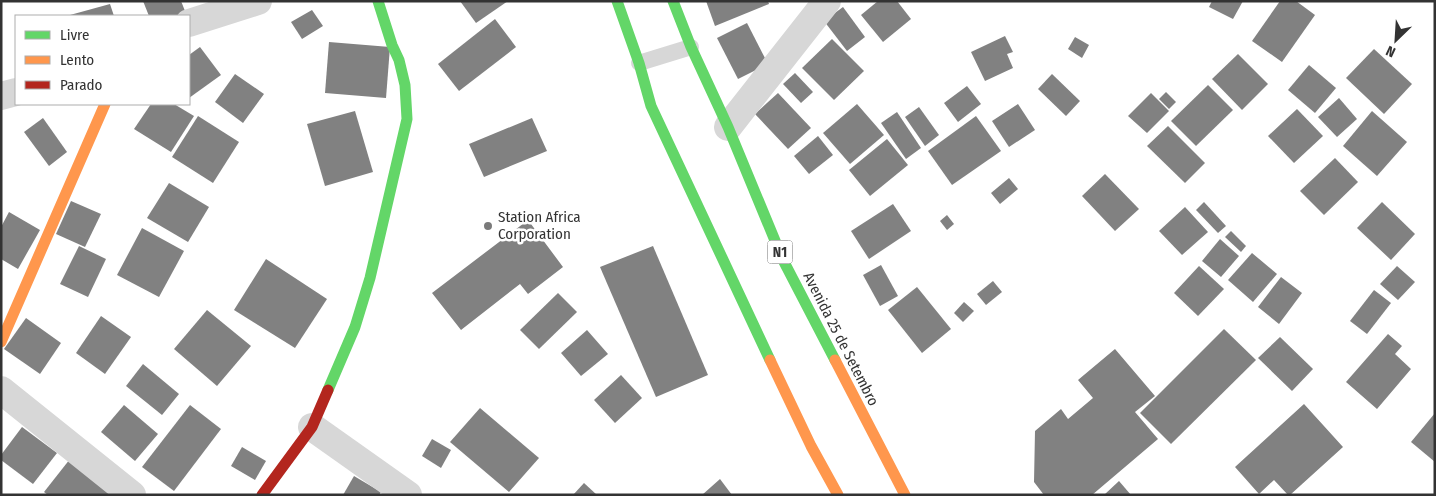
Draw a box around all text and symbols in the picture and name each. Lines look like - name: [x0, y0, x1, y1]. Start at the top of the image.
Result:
- legend: [15, 15, 190, 105]
- north arrow: [1371, 15, 1421, 65]
- text: Livre: [60, 26, 89, 44]
- text: N: [1383, 42, 1398, 61]
- text: Lento: [60, 51, 94, 69]
- text: Parado: [60, 76, 103, 94]
- place label: Station Africa Corporation: [498, 208, 581, 243]
- marker: Station Africa Corporation: [482, 220, 494, 232]
- road number: N1: [768, 240, 792, 264]
- street label: Avenida 25 de Setembro: [799, 269, 883, 409]

